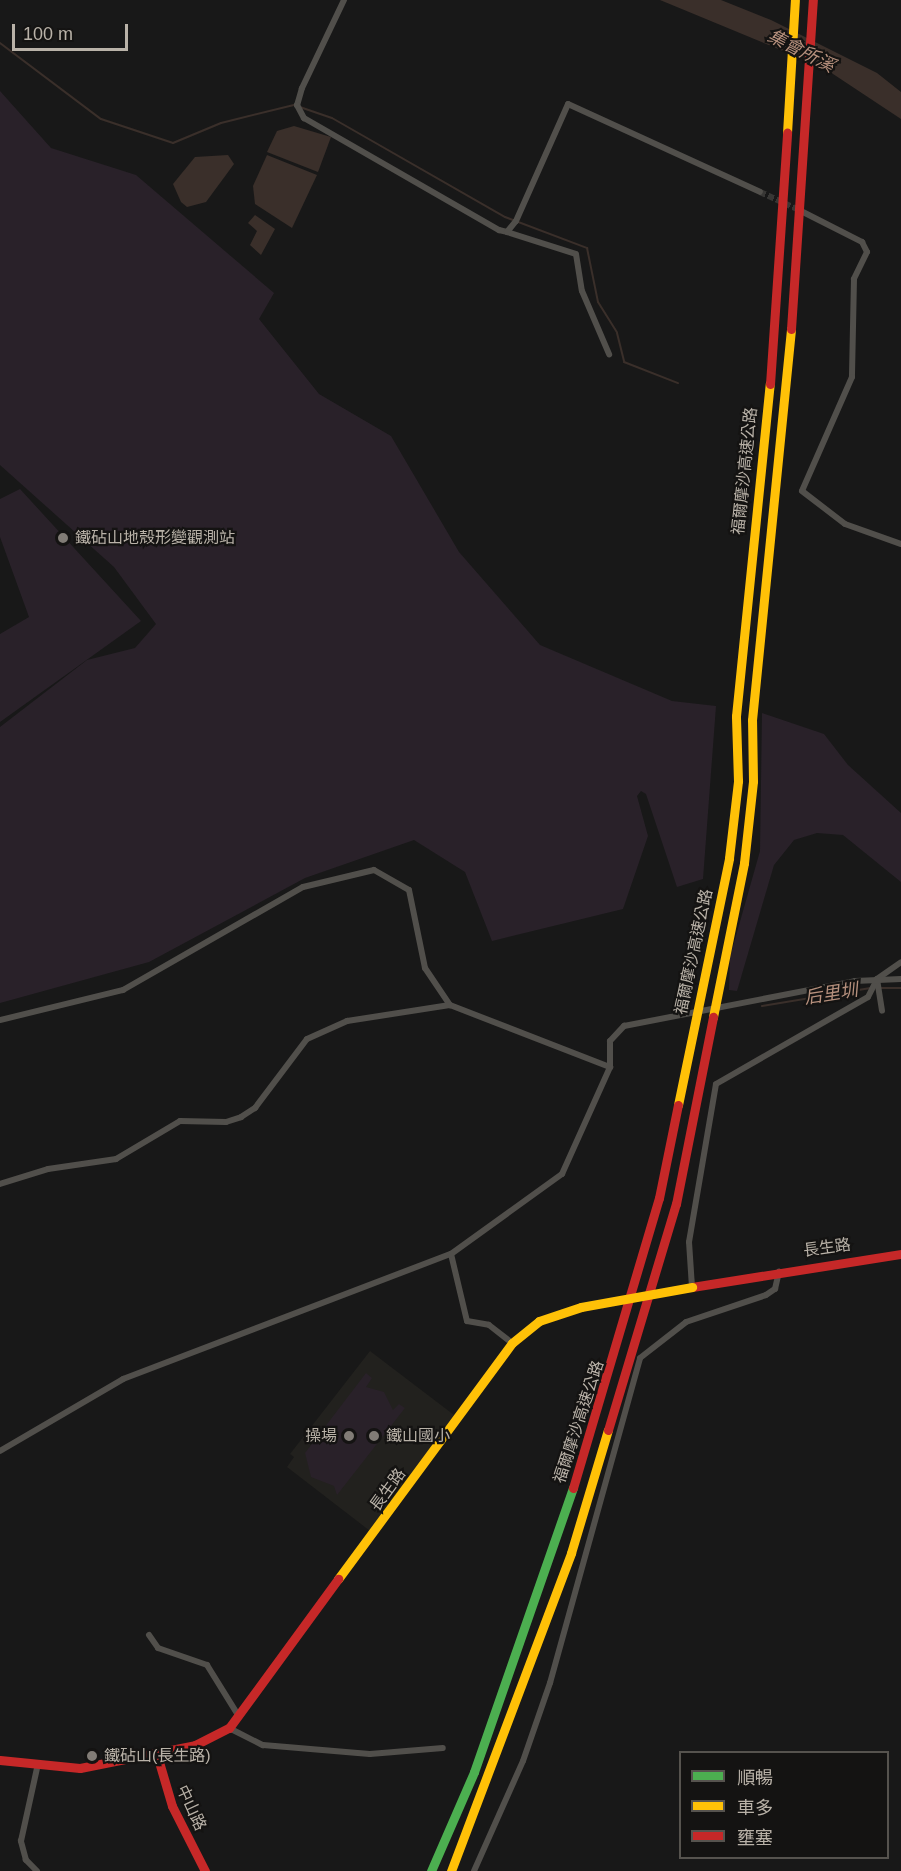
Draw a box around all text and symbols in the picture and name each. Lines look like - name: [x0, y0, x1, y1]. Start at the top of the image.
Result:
- scale bar: [15, 12, 130, 50]
- text: 100 m: [23, 24, 73, 44]
- water label: 集會所溪: [764, 25, 838, 77]
- street label: 福爾摩沙高速公路: [729, 406, 761, 536]
- place label: 鐵砧山地殼形變觀測站: [75, 528, 235, 548]
- marker: 鐵砧山地殼形變觀測站: [56, 531, 70, 545]
- street label: 福爾摩沙高速公路: [671, 887, 717, 1017]
- water label: 后里圳: [803, 979, 859, 1009]
- street label: 長生路: [802, 1235, 852, 1261]
- street label: 福爾摩沙高速公路: [550, 1358, 608, 1486]
- place label: 操場: [305, 1426, 337, 1446]
- place label: 鐵山國小: [386, 1426, 450, 1446]
- marker: 操場: [342, 1429, 356, 1443]
- marker: 鐵山國小: [367, 1429, 381, 1443]
- street label: 長生路: [366, 1465, 410, 1515]
- place label: 鐵砧山(長生路): [104, 1746, 211, 1766]
- marker: 鐵砧山(長生路): [85, 1749, 99, 1763]
- legend: [679, 1751, 889, 1859]
- text: 順暢: [737, 1768, 773, 1788]
- street label: 中山路: [172, 1782, 210, 1834]
- text: 車多: [737, 1798, 773, 1818]
- text: 壅塞: [737, 1828, 773, 1848]

